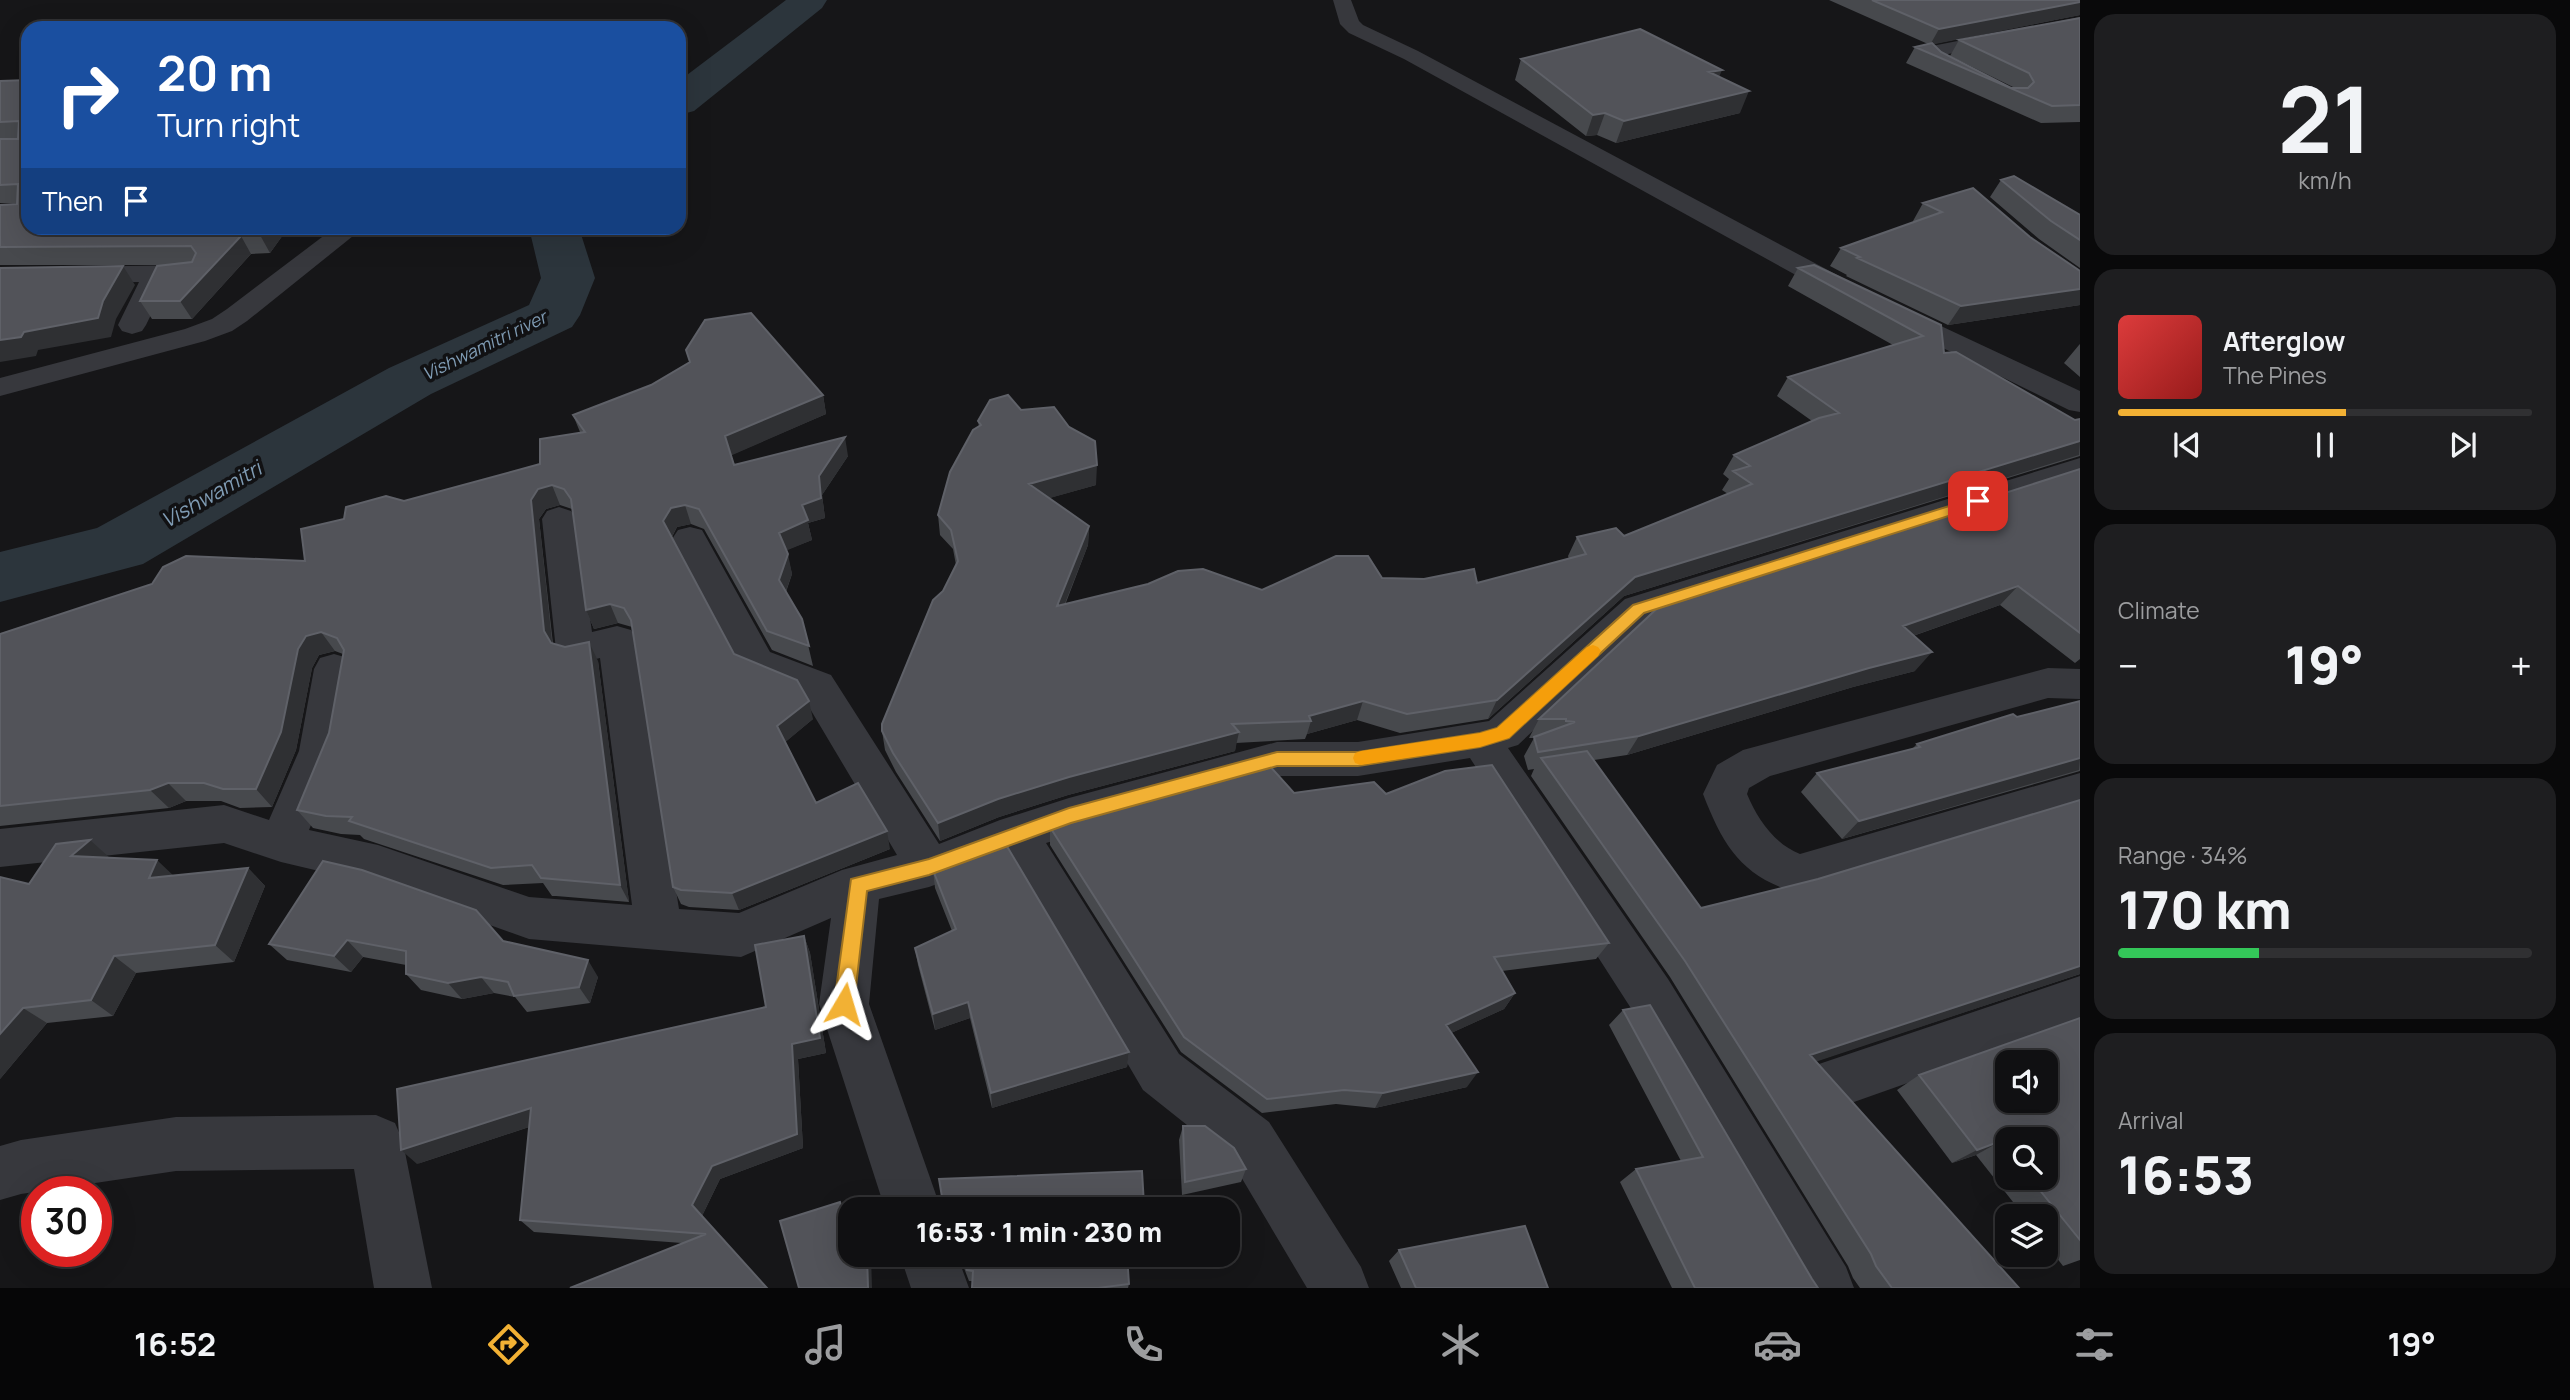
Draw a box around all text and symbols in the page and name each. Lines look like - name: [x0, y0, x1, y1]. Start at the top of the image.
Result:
- text: 20 m: [157, 39, 272, 106]
- icon: right: [42, 49, 133, 140]
- text: 21: [2278, 56, 2372, 180]
- text: Turn right: [157, 103, 300, 147]
- text: km/h: [2298, 164, 2352, 196]
- icon: arrive: [117, 182, 155, 220]
- text: Then: [42, 183, 103, 219]
- water label: Vishwamitri river: [418, 303, 552, 386]
- text: Afterglow: [2223, 323, 2345, 359]
- text: The Pines: [2223, 359, 2327, 391]
- icon: previous: [2168, 426, 2206, 464]
- icon: pause: [2306, 426, 2344, 464]
- icon: next: [2444, 426, 2482, 464]
- water label: Vishwamitri: [156, 452, 269, 534]
- pin: [1948, 471, 2008, 531]
- icon: arrive: [1959, 482, 1997, 520]
- text: Climate: [2118, 594, 2200, 626]
- text: 19°: [2285, 629, 2364, 700]
- text: −: [2118, 639, 2139, 691]
- text: +: [2510, 639, 2532, 691]
- text: Range · 34%: [2118, 839, 2247, 871]
- text: 170 km: [2118, 874, 2292, 945]
- position arrow: [807, 967, 881, 1041]
- map controls: [1995, 1050, 2058, 1267]
- button: sound: [1995, 1050, 2058, 1113]
- text: Arrival: [2118, 1104, 2184, 1136]
- button: search: [1995, 1127, 2058, 1190]
- text: 16:53: [2118, 1139, 2254, 1210]
- speed limit sign: 30: [21, 1176, 112, 1267]
- button: layers: [1995, 1204, 2058, 1267]
- text: 16:53 · 1 min · 230 m: [916, 1214, 1162, 1250]
- icon: directions: [484, 1320, 533, 1369]
- icon: music: [801, 1320, 850, 1369]
- icon: phone: [1119, 1320, 1168, 1369]
- icon: climate: [1436, 1320, 1485, 1369]
- icon: car: [1753, 1320, 1802, 1369]
- icon: filters: [2070, 1320, 2119, 1369]
- text: 16:52: [134, 1322, 216, 1366]
- text: 19°: [2388, 1322, 2436, 1366]

